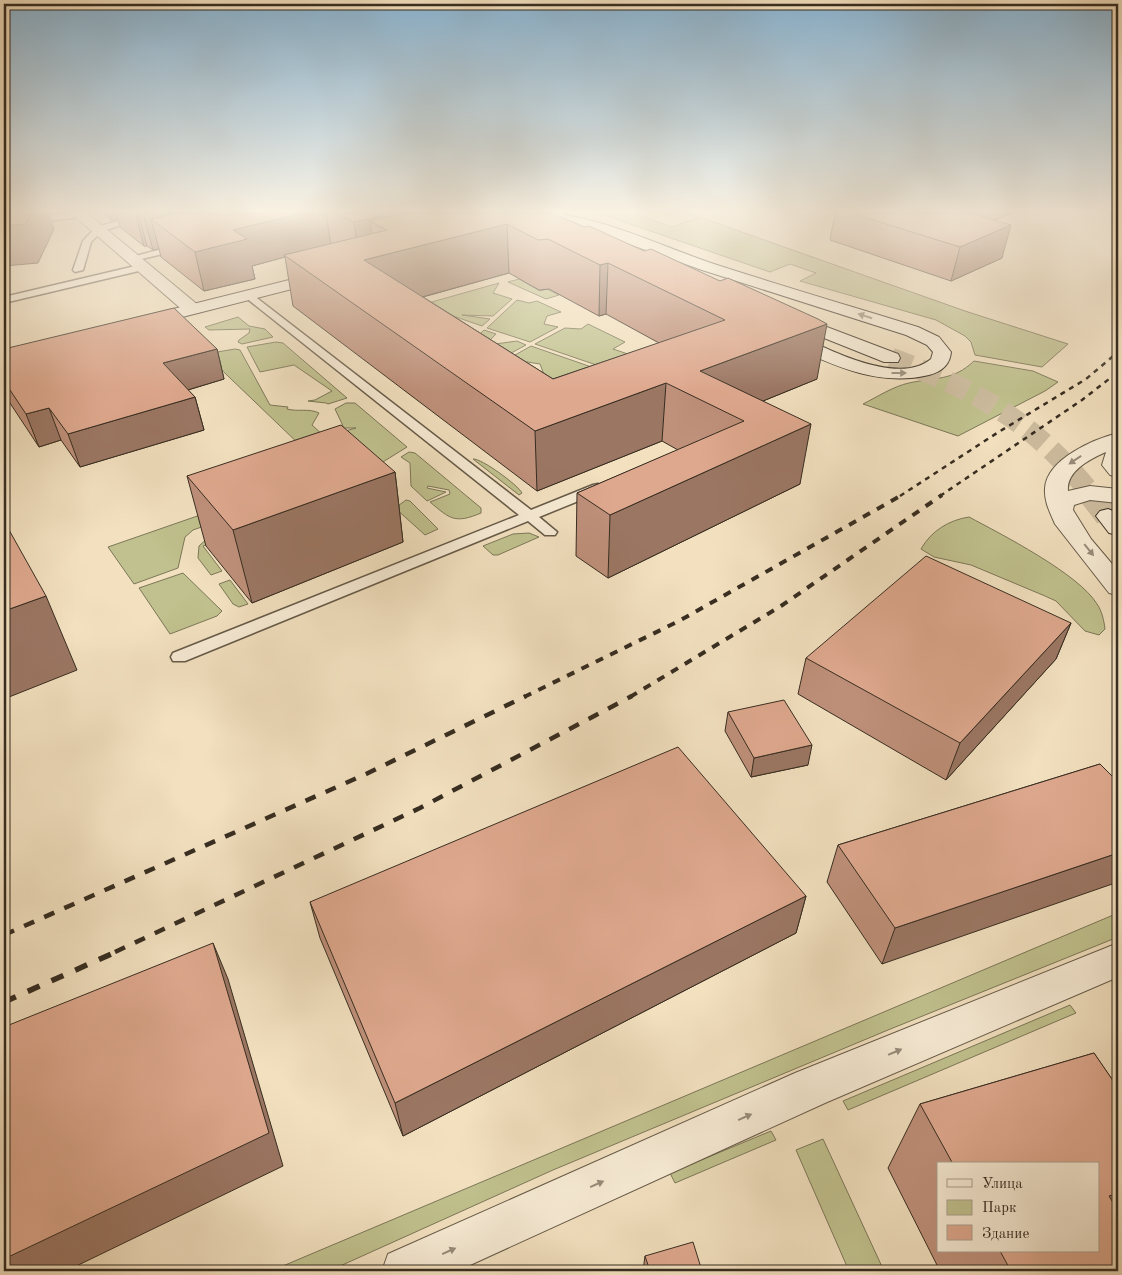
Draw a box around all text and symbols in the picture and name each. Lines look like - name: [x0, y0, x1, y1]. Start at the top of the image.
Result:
- one-way arrow: [857, 312, 872, 320]
- one-way arrow: [891, 369, 907, 377]
- one-way arrow: [1068, 455, 1082, 465]
- one-way arrow: [1083, 543, 1094, 556]
- one-way arrow: [888, 1048, 902, 1056]
- one-way arrow: [738, 1113, 752, 1121]
- legend: [937, 1162, 1100, 1252]
- text: Улица: [982, 1177, 1023, 1192]
- one-way arrow: [590, 1180, 604, 1188]
- text: Парк: [982, 1201, 1017, 1216]
- text: Здание: [982, 1227, 1029, 1242]
- one-way arrow: [442, 1247, 456, 1255]

